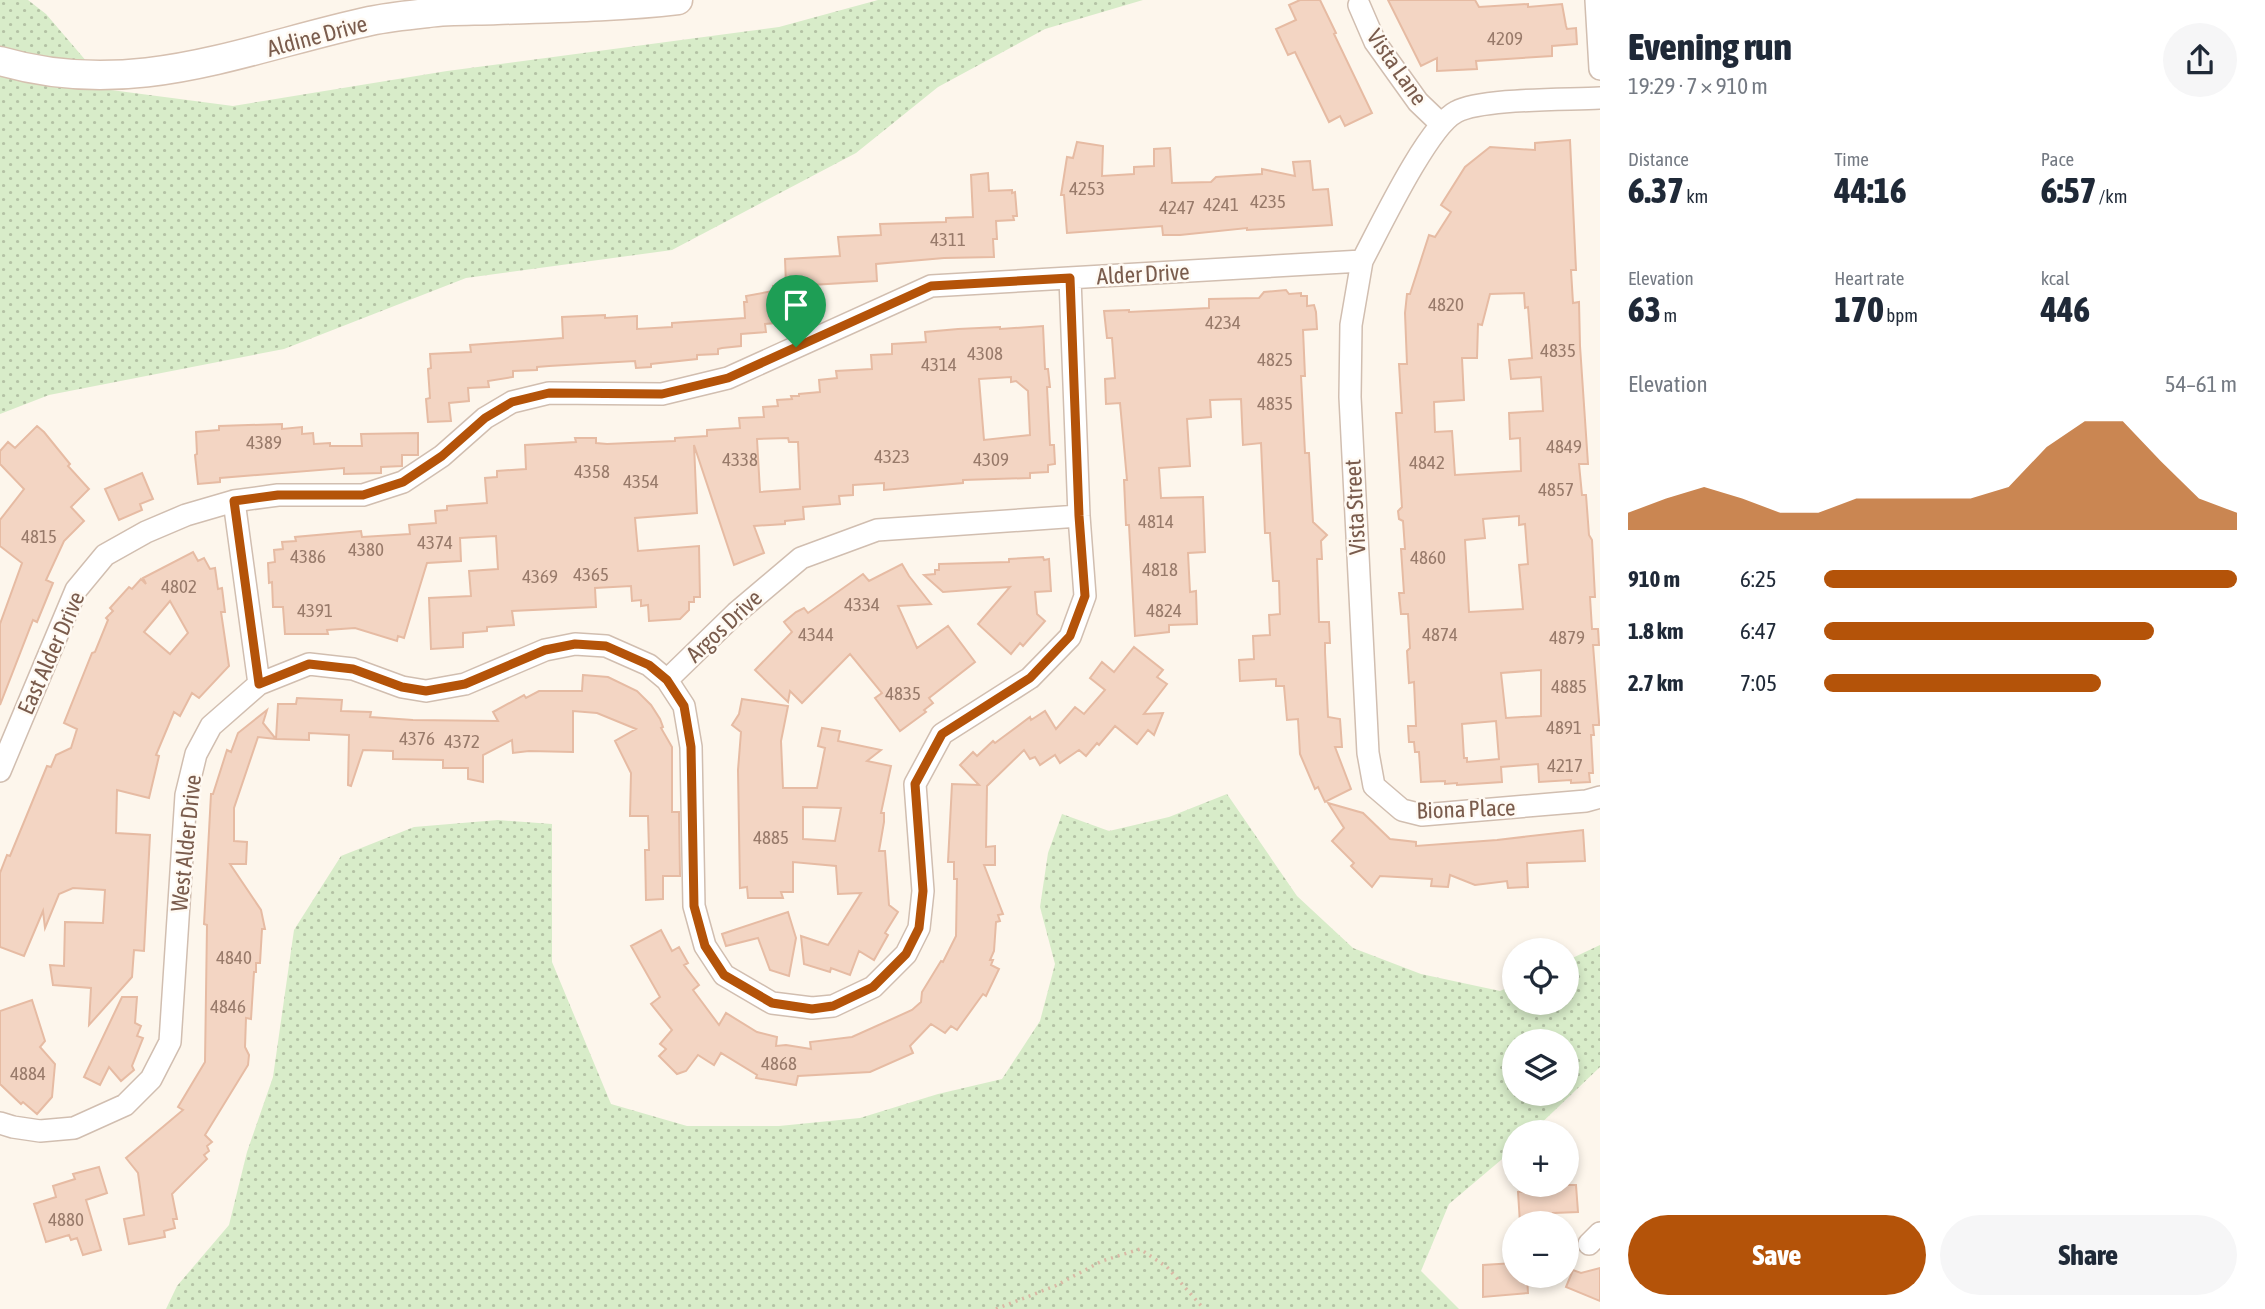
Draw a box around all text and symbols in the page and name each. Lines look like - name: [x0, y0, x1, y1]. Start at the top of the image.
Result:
- street label: Aldine Drive: [264, 10, 370, 62]
- button: share: [2163, 23, 2237, 97]
- street label: Vista Lane: [1362, 24, 1432, 110]
- text: Evening run: [1628, 25, 1792, 68]
- house number: 4209: [1487, 27, 1523, 49]
- text: 19:29 · 7 × 910 m: [1628, 73, 1768, 99]
- text: Distance: [1628, 148, 1689, 170]
- text: Time: [1834, 148, 1869, 170]
- text: Pace: [2041, 148, 2074, 170]
- text: 6.37: [1628, 170, 1684, 210]
- text: 44:16: [1834, 170, 1906, 210]
- text: 6:57: [2041, 170, 2096, 210]
- house number: 4253: [1069, 177, 1105, 199]
- text: km: [1684, 185, 1708, 207]
- text: /km: [2096, 185, 2127, 207]
- house number: 4235: [1250, 190, 1286, 212]
- house number: 4241: [1203, 193, 1239, 215]
- house number: 4247: [1159, 196, 1195, 218]
- house number: 4311: [930, 228, 966, 250]
- street label: Alder Drive: [1096, 259, 1190, 289]
- text: Elevation: [1628, 267, 1694, 289]
- text: Heart rate: [1834, 267, 1904, 289]
- text: kcal: [2041, 267, 2070, 289]
- pin: [766, 275, 826, 347]
- icon: arrive: [777, 286, 815, 324]
- text: 63: [1628, 289, 1661, 329]
- text: 170: [1834, 289, 1884, 329]
- text: 446: [2041, 289, 2090, 329]
- house number: 4820: [1428, 293, 1464, 315]
- text: m: [1661, 304, 1677, 326]
- text: bpm: [1884, 304, 1918, 326]
- house number: 4234: [1205, 311, 1241, 333]
- house number: 4835: [1540, 339, 1576, 361]
- house number: 4308: [967, 342, 1003, 364]
- house number: 4825: [1257, 348, 1293, 370]
- house number: 4314: [921, 353, 957, 375]
- text: Elevation: [1628, 371, 1708, 397]
- text: 54–61 m: [2165, 371, 2237, 397]
- house number: 4835: [1257, 392, 1293, 414]
- house number: 4389: [246, 431, 282, 453]
- house number: 4849: [1546, 435, 1582, 457]
- house number: 4323: [874, 445, 910, 467]
- house number: 4338: [722, 448, 758, 470]
- house number: 4309: [973, 448, 1009, 470]
- house number: 4842: [1409, 451, 1445, 473]
- street label: Vista Street: [1340, 459, 1370, 555]
- house number: 4358: [574, 460, 610, 482]
- house number: 4354: [623, 470, 659, 492]
- house number: 4857: [1538, 478, 1574, 500]
- house number: 4814: [1138, 510, 1174, 532]
- house number: 4815: [21, 525, 57, 547]
- house number: 4374: [417, 531, 453, 553]
- house number: 4380: [348, 538, 384, 560]
- house number: 4386: [290, 545, 326, 567]
- house number: 4860: [1410, 546, 1446, 568]
- house number: 4818: [1142, 558, 1178, 580]
- house number: 4365: [573, 563, 609, 585]
- house number: 4369: [522, 565, 558, 587]
- text: 910 m: [1628, 566, 1680, 592]
- text: 6:25: [1740, 566, 1777, 592]
- house number: 4802: [161, 575, 197, 597]
- street label: Argos Drive: [681, 585, 767, 667]
- street label: East Alder Drive: [12, 588, 90, 718]
- house number: 4334: [844, 593, 880, 615]
- house number: 4391: [297, 599, 333, 621]
- house number: 4824: [1146, 599, 1182, 621]
- text: 1.8 km: [1628, 618, 1684, 644]
- text: 6:47: [1740, 618, 1777, 644]
- house number: 4344: [798, 623, 834, 645]
- house number: 4874: [1422, 623, 1458, 645]
- house number: 4879: [1549, 626, 1585, 648]
- text: 2.7 km: [1628, 670, 1684, 696]
- text: 7:05: [1740, 670, 1777, 696]
- house number: 4885: [1551, 675, 1587, 697]
- house number: 4835: [885, 682, 921, 704]
- house number: 4891: [1546, 716, 1582, 738]
- house number: 4376: [399, 727, 435, 749]
- house number: 4372: [444, 730, 480, 752]
- house number: 4217: [1547, 754, 1583, 776]
- street label: West Alder Drive: [166, 773, 206, 913]
- street label: Biona Place: [1416, 794, 1516, 824]
- house number: 4885: [753, 826, 789, 848]
- map controls: [1502, 938, 1579, 1288]
- button: locate: [1502, 938, 1579, 1015]
- house number: 4840: [216, 946, 252, 968]
- house number: 4846: [210, 995, 246, 1017]
- button: layers: [1502, 1029, 1579, 1106]
- house number: 4868: [761, 1052, 797, 1074]
- house number: 4884: [10, 1062, 46, 1084]
- button: +: [1502, 1120, 1579, 1197]
- house number: 4880: [48, 1208, 84, 1230]
- button: −: [1502, 1211, 1579, 1288]
- button: Save: [1628, 1215, 1926, 1295]
- button: Share: [1940, 1215, 2237, 1295]

